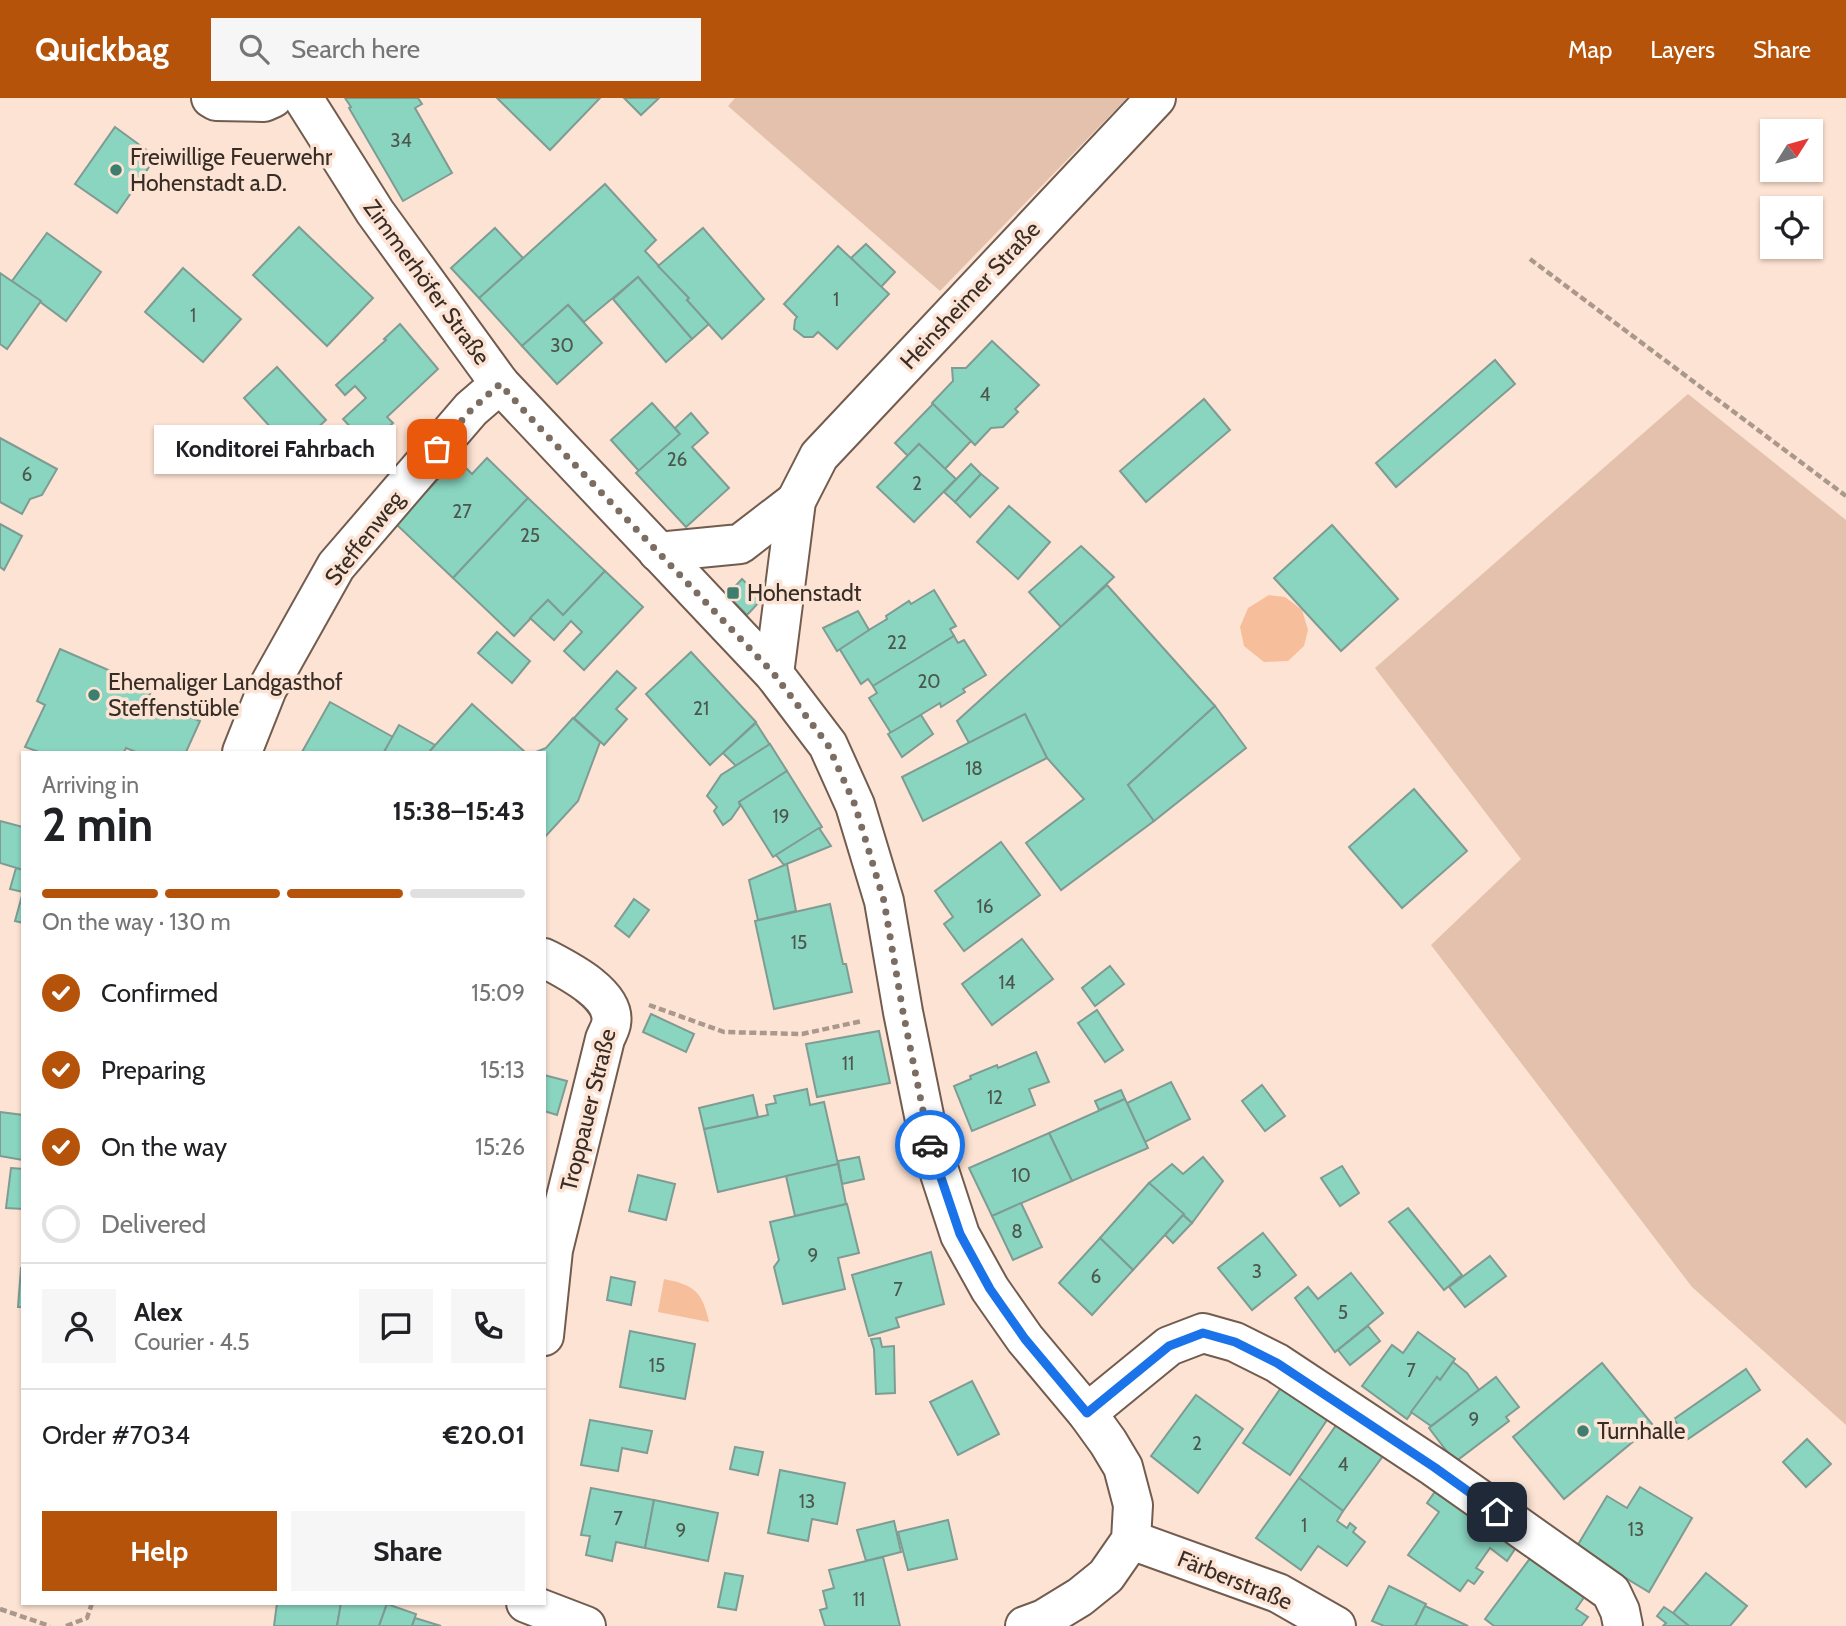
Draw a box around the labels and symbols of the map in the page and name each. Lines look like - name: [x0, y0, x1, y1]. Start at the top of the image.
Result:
- north arrow: [1760, 119, 1824, 182]
- house number: 34: [390, 129, 412, 152]
- place label: Freiwillige Feuerwehr Hohenstadt a.D.: [130, 143, 333, 197]
- marker: Freiwillige Feuerwehr Hohenstadt a.D.: [108, 162, 124, 178]
- street label: Zimmerhöfer Straße: [358, 194, 496, 370]
- street label: Heinsheimer Straße: [894, 215, 1046, 375]
- house number: 1: [833, 288, 839, 311]
- house number: 1: [190, 304, 196, 327]
- house number: 30: [550, 334, 574, 357]
- house number: 4: [980, 383, 991, 406]
- pin: [407, 419, 467, 479]
- callout: Konditorei Fahrbach: [154, 424, 395, 474]
- house number: 26: [667, 448, 687, 471]
- house number: 6: [22, 463, 32, 486]
- house number: 2: [912, 472, 922, 495]
- street label: Steffenweg: [319, 485, 410, 591]
- house number: 27: [452, 500, 472, 523]
- house number: 25: [520, 524, 540, 547]
- place label: Hohenstadt: [747, 579, 862, 607]
- marker: Hohenstadt: [725, 585, 741, 601]
- house number: 22: [887, 631, 907, 654]
- place label: Ehemaliger Landgasthof Steffenstüble: [108, 668, 343, 722]
- house number: 20: [917, 670, 941, 693]
- marker: Ehemaliger Landgasthof Steffenstüble: [86, 687, 102, 703]
- house number: 21: [693, 697, 709, 720]
- house number: 18: [965, 757, 983, 780]
- house number: 19: [773, 805, 790, 828]
- house number: 16: [977, 895, 994, 918]
- house number: 15: [791, 931, 807, 954]
- house number: 14: [998, 971, 1016, 994]
- street label: Troppauer Straße: [554, 1026, 622, 1194]
- house number: 11: [842, 1052, 854, 1075]
- house number: 12: [987, 1086, 1003, 1109]
- courier: [895, 1110, 965, 1180]
- house number: 10: [1011, 1164, 1031, 1187]
- house number: 8: [1011, 1220, 1023, 1243]
- house number: 9: [808, 1244, 818, 1267]
- house number: 3: [1252, 1260, 1262, 1283]
- house number: 6: [1091, 1265, 1101, 1288]
- house number: 7: [893, 1278, 903, 1301]
- house number: 5: [1338, 1301, 1348, 1324]
- house number: 15: [649, 1354, 665, 1377]
- house number: 7: [1406, 1359, 1416, 1382]
- house number: 9: [1469, 1408, 1479, 1431]
- place label: Turnhalle: [1597, 1417, 1686, 1445]
- marker: Turnhalle: [1575, 1423, 1591, 1439]
- house number: 2: [1192, 1432, 1202, 1455]
- house number: 4: [1338, 1453, 1349, 1476]
- pin: [1467, 1482, 1527, 1542]
- house number: 13: [799, 1490, 815, 1513]
- house number: 7: [613, 1507, 623, 1530]
- house number: 1: [1301, 1514, 1307, 1537]
- house number: 13: [1628, 1518, 1644, 1541]
- house number: 9: [676, 1519, 686, 1542]
- street label: Färberstraße: [1174, 1544, 1297, 1616]
- house number: 11: [853, 1588, 865, 1611]

